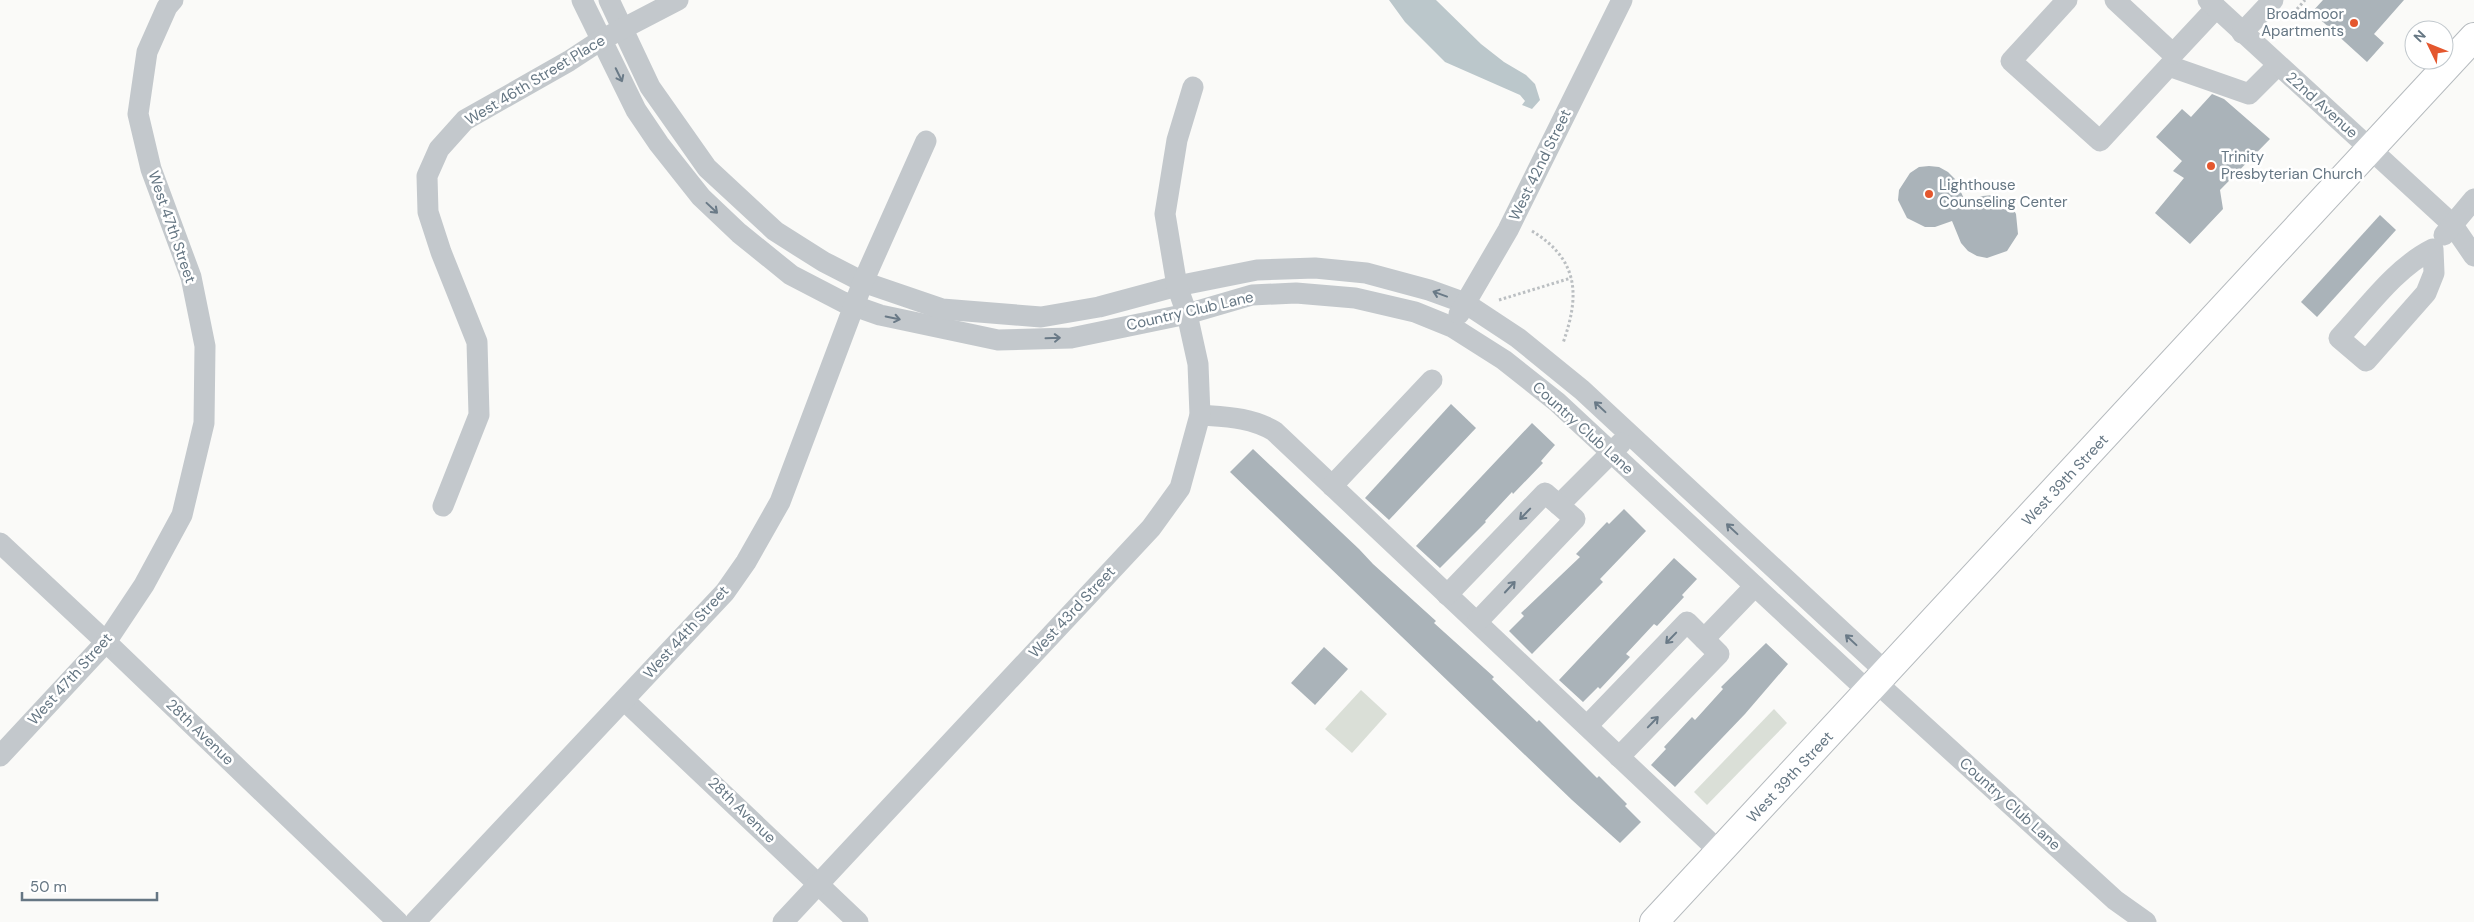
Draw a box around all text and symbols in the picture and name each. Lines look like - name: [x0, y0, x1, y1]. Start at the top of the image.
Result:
- place label: Broadmoor Apartments: [2261, 4, 2344, 41]
- marker: Broadmoor Apartments: [2348, 17, 2360, 29]
- north arrow: [2404, 20, 2454, 70]
- text: N: [2409, 26, 2430, 46]
- street label: West 46th Street Place: [461, 30, 609, 130]
- one-way arrow: [615, 67, 624, 82]
- street label: 22nd Avenue: [2282, 67, 2362, 143]
- street label: West 42nd Street: [1504, 106, 1576, 224]
- place label: Trinity Presbyterian Church: [2221, 147, 2363, 184]
- marker: Trinity Presbyterian Church: [2205, 160, 2217, 172]
- street label: West 47th Street: [143, 168, 201, 286]
- place label: Lighthouse Counseling Center: [1939, 175, 2068, 212]
- marker: Lighthouse Counseling Center: [1923, 188, 1935, 200]
- one-way arrow: [705, 202, 718, 214]
- street label: Country Club Lane: [1124, 287, 1256, 335]
- one-way arrow: [1433, 289, 1448, 298]
- one-way arrow: [884, 314, 900, 323]
- one-way arrow: [1045, 334, 1061, 343]
- street label: Country Club Lane: [1528, 377, 1638, 479]
- one-way arrow: [1594, 401, 1607, 413]
- street label: West 39th Street: [2017, 430, 2113, 530]
- one-way arrow: [1519, 508, 1531, 520]
- one-way arrow: [1726, 523, 1738, 535]
- street label: West 43rd Street: [1024, 562, 1120, 662]
- street label: West 44th Street: [639, 581, 733, 683]
- one-way arrow: [1504, 581, 1516, 593]
- street label: West 47th Street: [23, 629, 117, 729]
- one-way arrow: [1665, 632, 1677, 645]
- one-way arrow: [1845, 634, 1858, 646]
- street label: 28th Avenue: [162, 695, 238, 769]
- one-way arrow: [1647, 716, 1659, 728]
- street label: West 39th Street: [1742, 727, 1838, 827]
- street label: Country Club Lane: [1955, 753, 2065, 855]
- street label: 28th Avenue: [704, 773, 780, 847]
- scale bar: [22, 870, 158, 902]
- text: 50 m: [30, 877, 67, 897]

